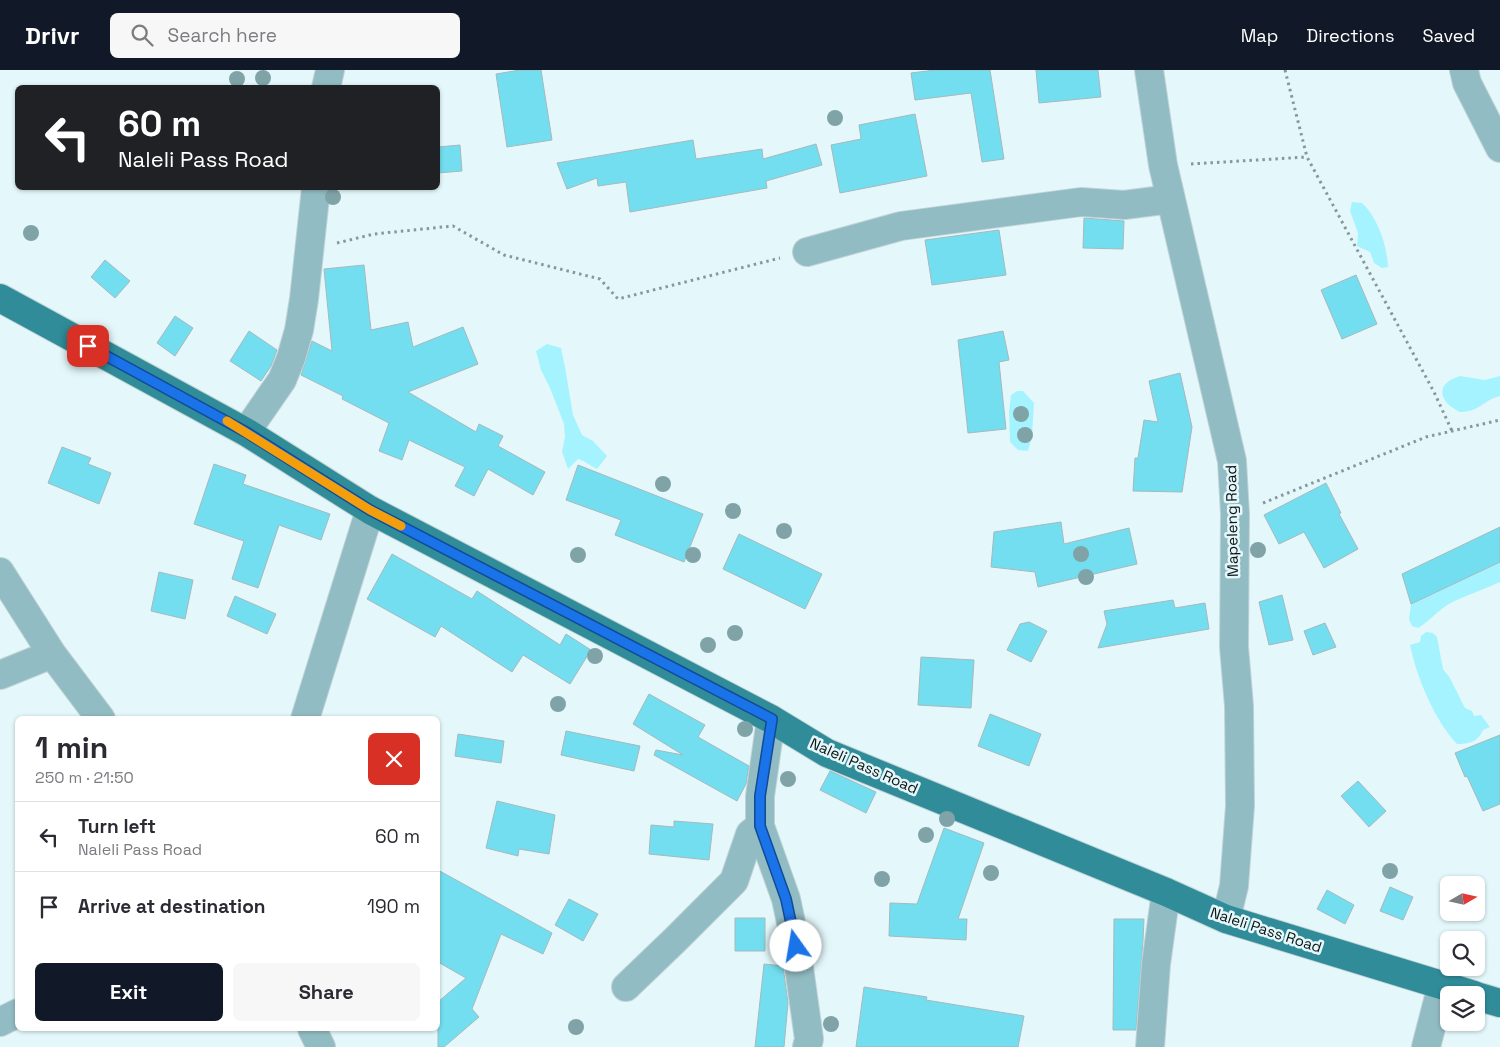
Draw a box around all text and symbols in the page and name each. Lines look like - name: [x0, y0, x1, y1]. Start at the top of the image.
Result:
- search box: [110, 13, 460, 58]
- text: Drivr: [25, 20, 80, 51]
- icon: search: [128, 21, 156, 49]
- text: Search here: [168, 23, 277, 48]
- text: Map: [1241, 24, 1278, 47]
- text: Directions: [1306, 24, 1395, 47]
- text: Saved: [1423, 24, 1475, 47]
- text: 60 m: [118, 102, 201, 146]
- icon: left: [35, 105, 100, 170]
- text: Naleli Pass Road: [118, 145, 288, 173]
- pin: [67, 325, 109, 367]
- icon: arrive: [74, 332, 102, 360]
- street label: Mapeleng Road: [1221, 465, 1242, 577]
- text: 1 min: [35, 728, 108, 767]
- button: close: [368, 733, 420, 785]
- street label: Naleli Pass Road: [807, 733, 921, 798]
- text: 250 m · 21:50: [35, 767, 134, 788]
- text: Turn left: [78, 814, 156, 839]
- icon: left: [35, 823, 63, 851]
- text: 60 m: [375, 824, 420, 849]
- text: Naleli Pass Road: [78, 839, 202, 860]
- north arrow: [1440, 876, 1485, 921]
- map controls: [1440, 876, 1485, 1031]
- icon: arrive: [35, 893, 63, 921]
- text: Arrive at destination: [78, 894, 266, 919]
- text: 190 m: [367, 894, 420, 919]
- street label: Naleli Pass Road: [1208, 903, 1324, 957]
- position arrow: [769, 919, 821, 971]
- button: search: [1440, 931, 1485, 976]
- button: Exit: [35, 963, 223, 1021]
- button: Share: [233, 963, 420, 1021]
- button: layers: [1440, 986, 1485, 1031]

